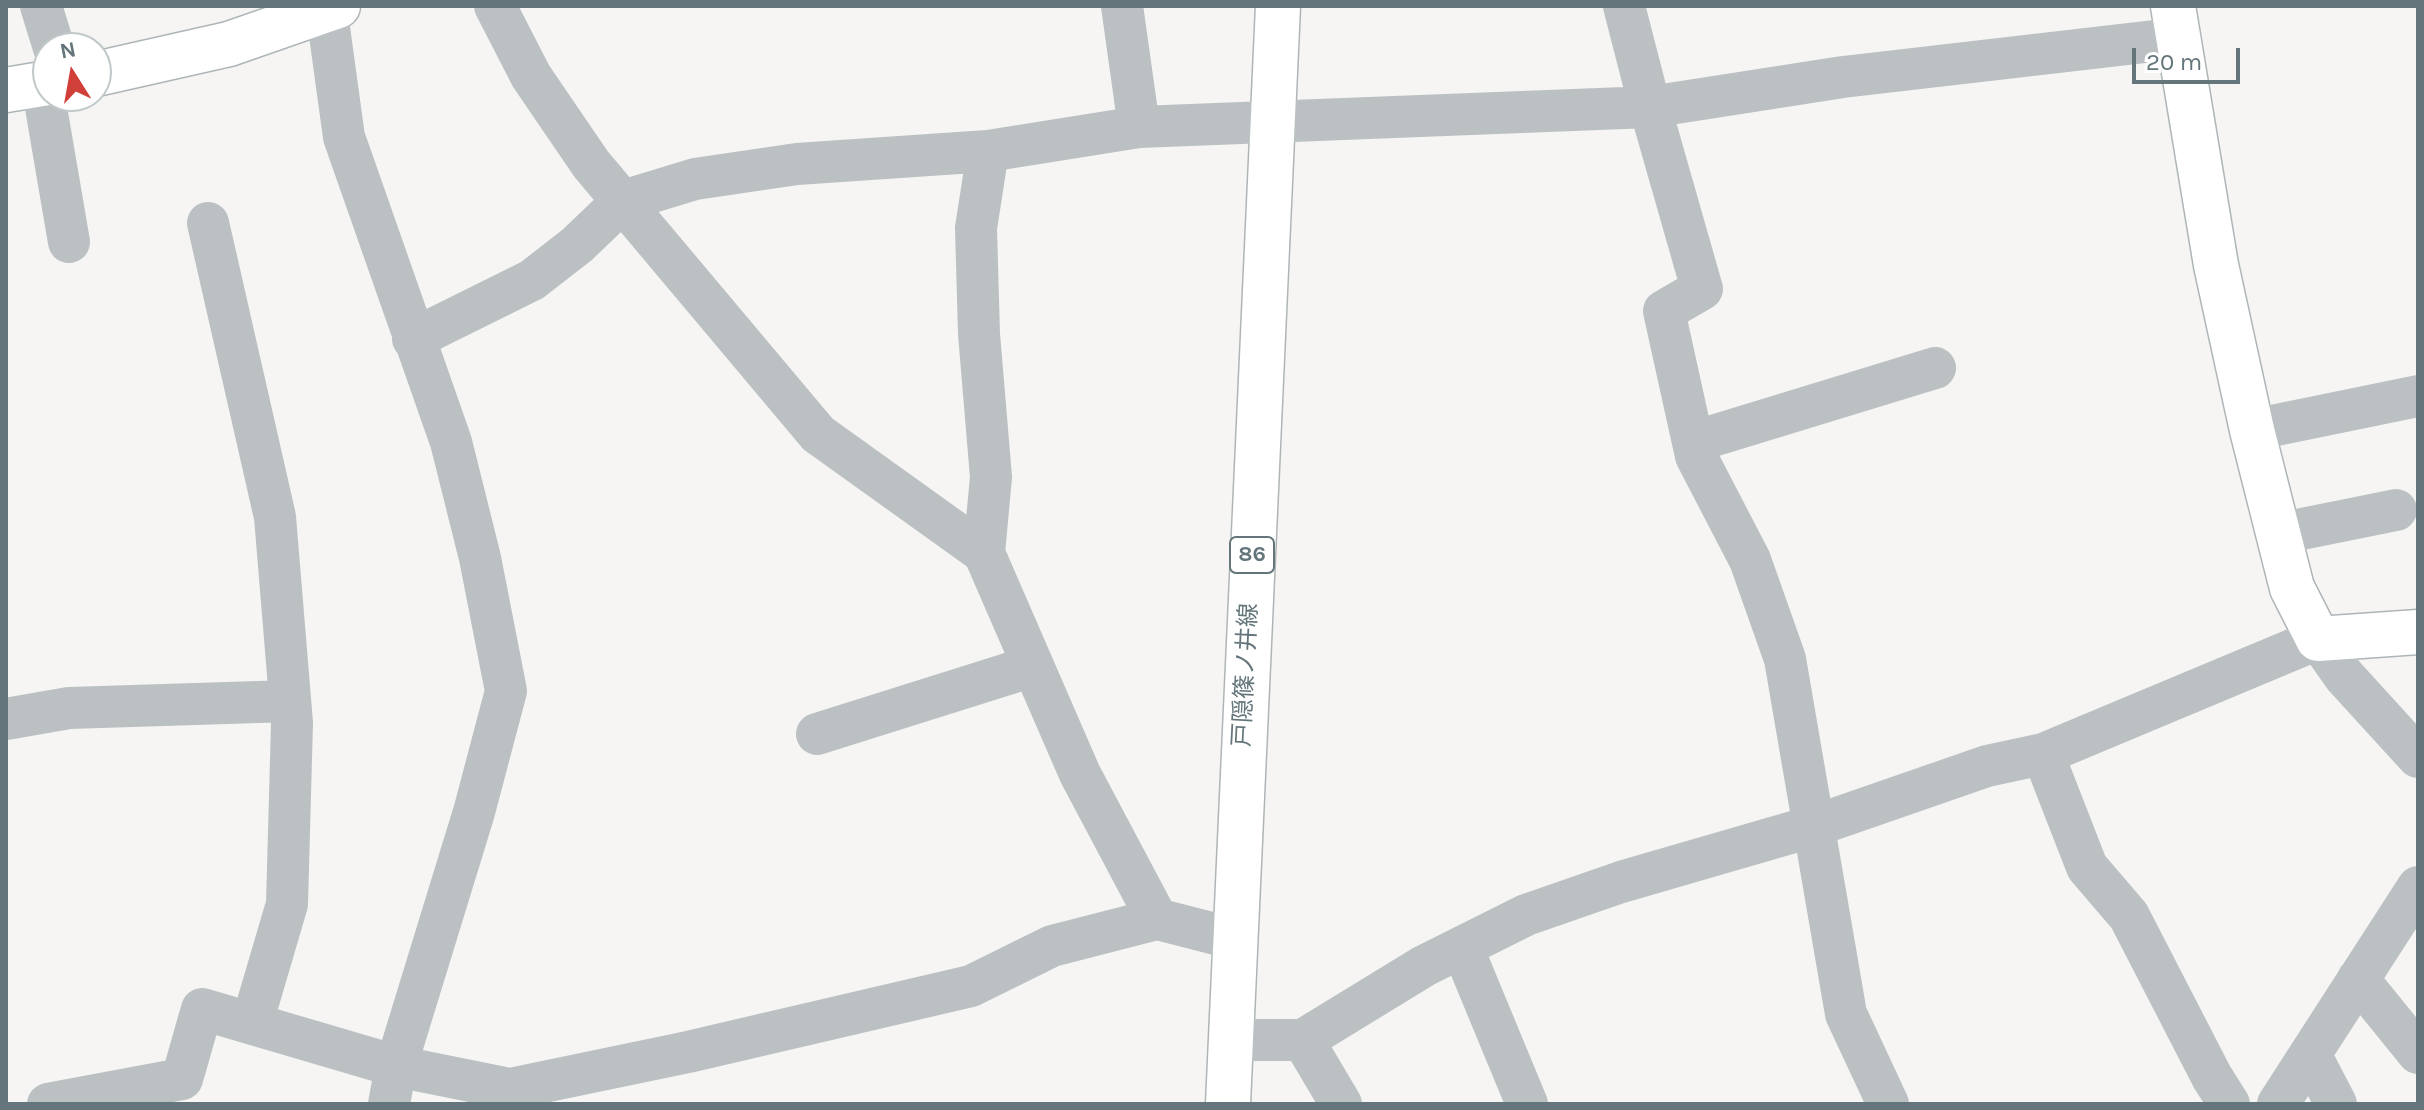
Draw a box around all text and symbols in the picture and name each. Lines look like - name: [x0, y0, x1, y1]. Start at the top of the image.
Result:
- north arrow: [32, 32, 112, 112]
- scale bar: [2136, 32, 2244, 82]
- text: N: [58, 36, 78, 65]
- text: 20 m: [2146, 48, 2202, 76]
- road number: 86: [1230, 537, 1274, 573]
- street label: 戸隠篠ノ井線: [1228, 602, 1264, 748]

